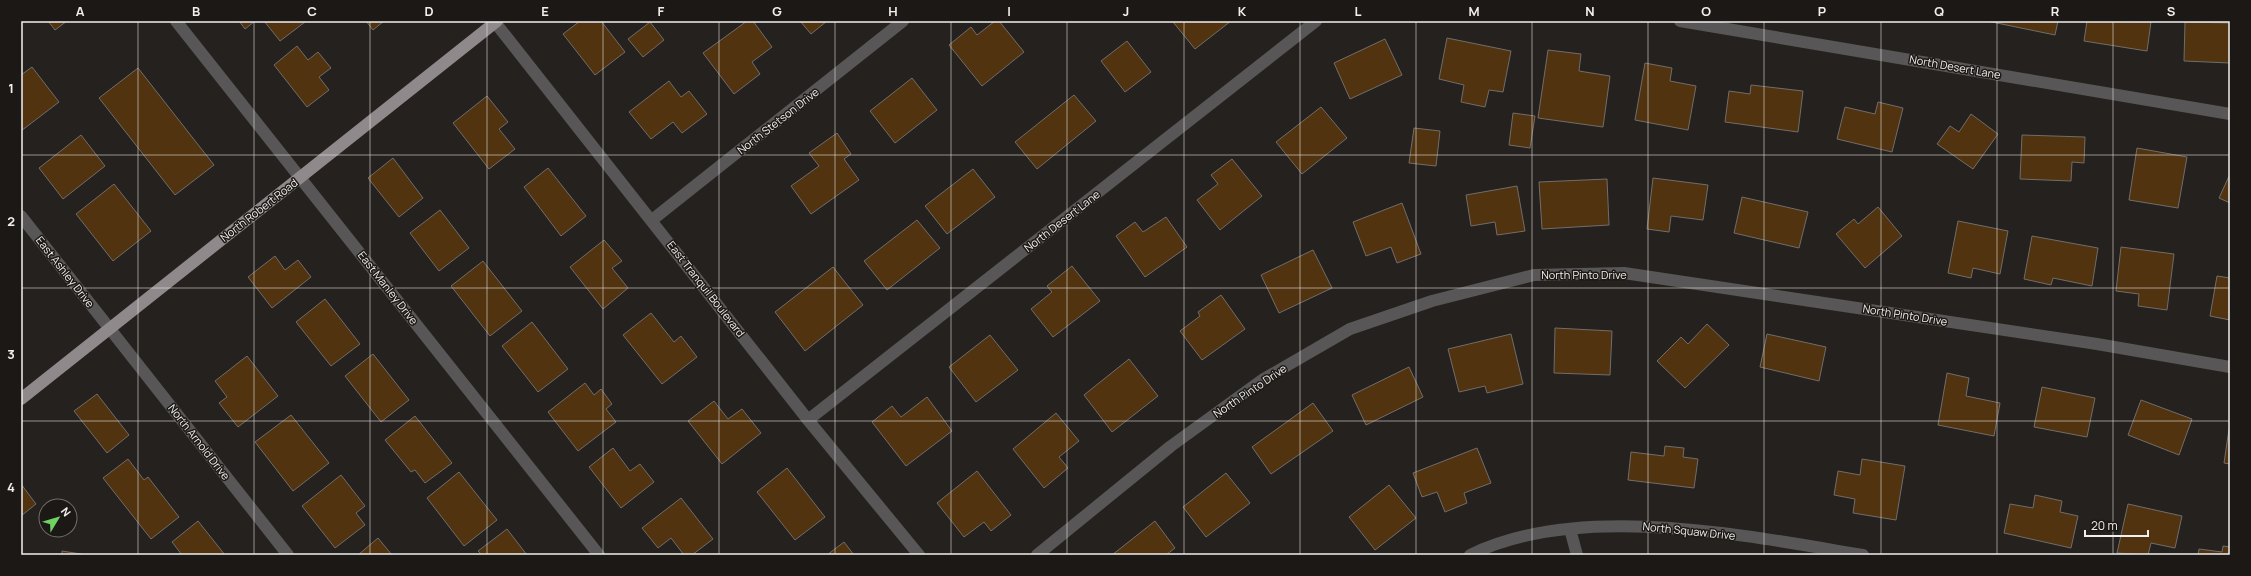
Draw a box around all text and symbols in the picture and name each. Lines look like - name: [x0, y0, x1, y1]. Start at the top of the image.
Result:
- text: A: [76, 2, 85, 20]
- text: B: [192, 2, 200, 20]
- text: C: [307, 2, 317, 20]
- text: D: [424, 2, 434, 20]
- text: E: [541, 2, 549, 20]
- text: F: [658, 2, 665, 20]
- text: G: [772, 2, 782, 20]
- text: H: [888, 2, 898, 20]
- text: I: [1007, 2, 1011, 20]
- text: J: [1123, 2, 1129, 20]
- text: K: [1238, 2, 1247, 20]
- text: L: [1355, 2, 1362, 20]
- text: M: [1468, 2, 1480, 20]
- text: N: [1585, 2, 1595, 20]
- text: O: [1701, 2, 1711, 20]
- text: P: [1818, 2, 1826, 20]
- text: Q: [1934, 2, 1944, 20]
- text: R: [2051, 2, 2060, 20]
- text: S: [2167, 2, 2176, 20]
- street label: North Desert Lane: [1908, 51, 2002, 82]
- text: 1: [8, 79, 14, 97]
- street label: North Stetson Drive: [734, 84, 822, 157]
- street label: North Robert Road: [217, 175, 300, 245]
- street label: North Desert Lane: [1021, 186, 1103, 255]
- text: 2: [7, 212, 15, 230]
- street label: East Ashley Drive: [33, 233, 98, 311]
- street label: East Tranquil Boulevard: [664, 238, 749, 340]
- street label: East Manley Drive: [355, 248, 422, 328]
- street label: North Pinto Drive: [1541, 267, 1627, 282]
- street label: North Pinto Drive: [1862, 300, 1949, 329]
- text: 3: [7, 345, 15, 363]
- street label: North Pinto Drive: [1210, 360, 1290, 421]
- street label: North Arnold Drive: [165, 401, 234, 483]
- text: 4: [7, 478, 15, 496]
- north arrow: [38, 498, 78, 538]
- text: N: [58, 504, 75, 519]
- scale bar: [2085, 512, 2148, 538]
- text: 20 m: [2091, 517, 2118, 534]
- street label: North Squaw Drive: [1642, 518, 1737, 543]

